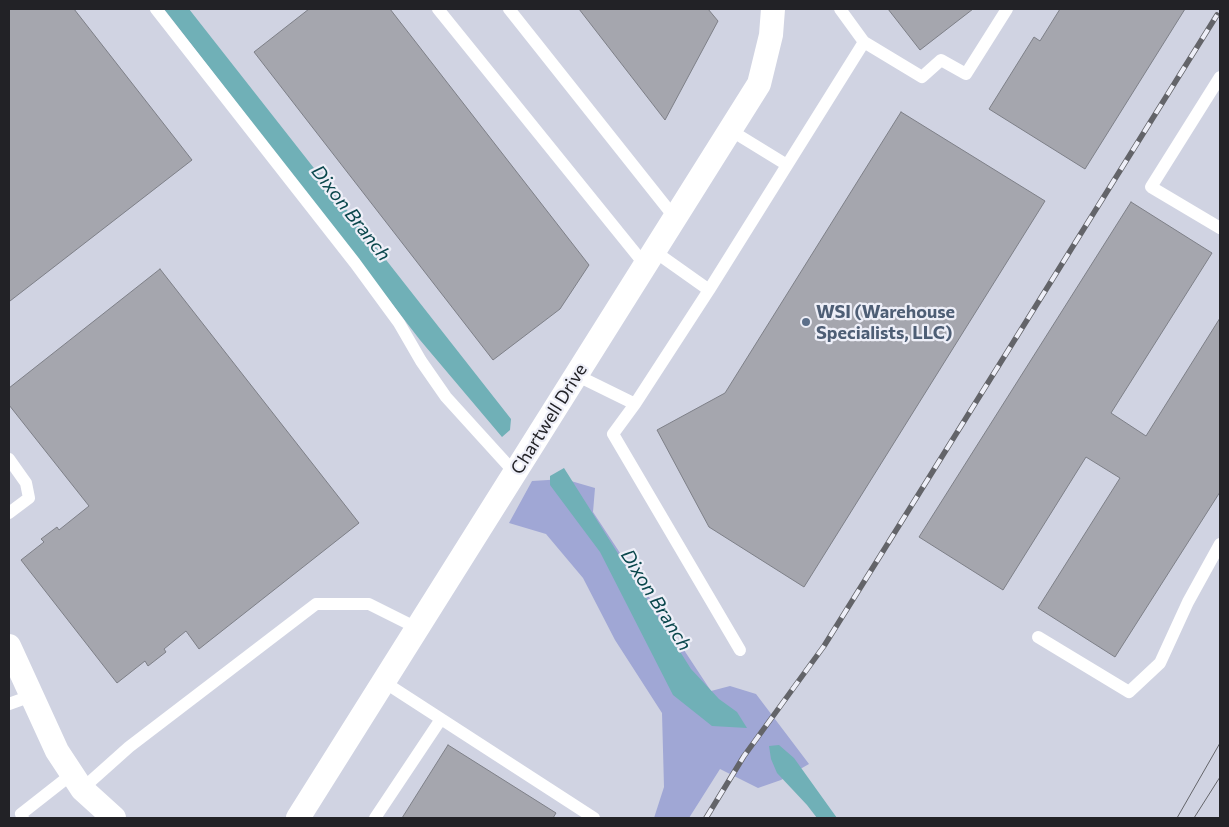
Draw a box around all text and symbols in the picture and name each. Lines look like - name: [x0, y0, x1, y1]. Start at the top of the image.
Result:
- water label: Dixon Branch: [307, 161, 395, 265]
- place label: WSI (Warehouse Specialists, LLC): [816, 301, 955, 344]
- marker: WSI (Warehouse Specialists, LLC): [800, 316, 812, 328]
- street label: Chartwell Drive: [506, 360, 592, 478]
- water label: Dixon Branch: [616, 545, 696, 655]

